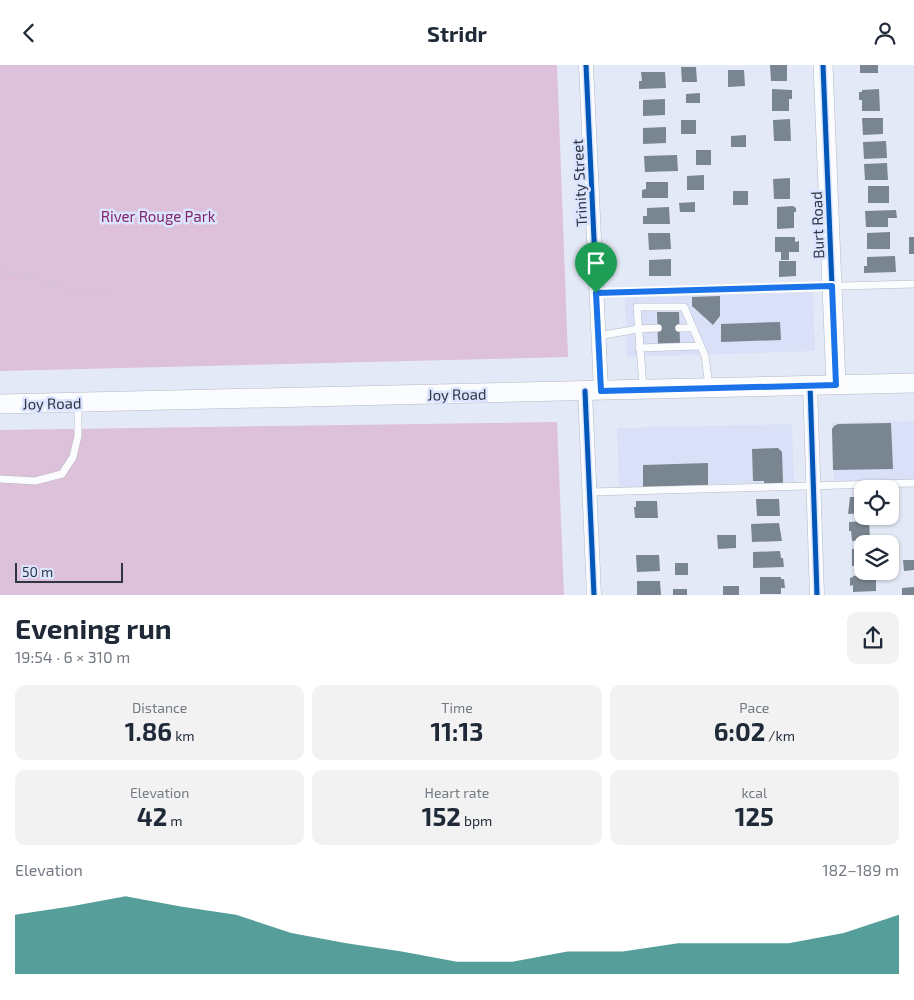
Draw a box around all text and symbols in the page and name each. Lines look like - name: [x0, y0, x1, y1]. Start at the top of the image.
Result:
- icon: back: [15, 19, 43, 47]
- icon: person: [871, 19, 899, 47]
- text: Stridr: [427, 20, 487, 46]
- street label: Trinity Street: [568, 138, 590, 227]
- street label: Burt Road: [807, 191, 827, 259]
- park label: River Rouge Park: [101, 207, 216, 225]
- pin: [575, 242, 617, 293]
- icon: arrive: [582, 249, 610, 277]
- street label: Joy Road: [427, 384, 487, 404]
- street label: Joy Road: [22, 393, 82, 413]
- map controls: [854, 480, 899, 580]
- button: locate: [854, 480, 899, 525]
- button: layers: [854, 535, 899, 580]
- scale bar: [15, 560, 122, 583]
- text: 50 m: [22, 563, 53, 580]
- text: Evening run: [15, 611, 172, 645]
- button: share: [847, 612, 899, 664]
- text: 19:54 · 6 × 310 m: [15, 647, 130, 666]
- text: Distance: [132, 699, 187, 716]
- text: Time: [441, 699, 473, 716]
- text: Pace: [739, 699, 769, 716]
- text: 1.86: [125, 716, 172, 746]
- text: 11:13: [430, 716, 484, 746]
- text: 6:02: [714, 716, 765, 746]
- text: km: [172, 727, 195, 744]
- text: /km: [765, 727, 795, 744]
- text: Elevation: [130, 784, 189, 801]
- text: Heart rate: [425, 784, 489, 801]
- text: kcal: [742, 784, 767, 801]
- text: 42: [137, 801, 167, 831]
- text: 152: [422, 801, 461, 831]
- text: 125: [735, 801, 774, 831]
- text: m: [167, 812, 183, 829]
- text: bpm: [461, 812, 492, 829]
- text: Elevation: [15, 860, 83, 879]
- text: 182–189 m: [822, 860, 899, 879]

